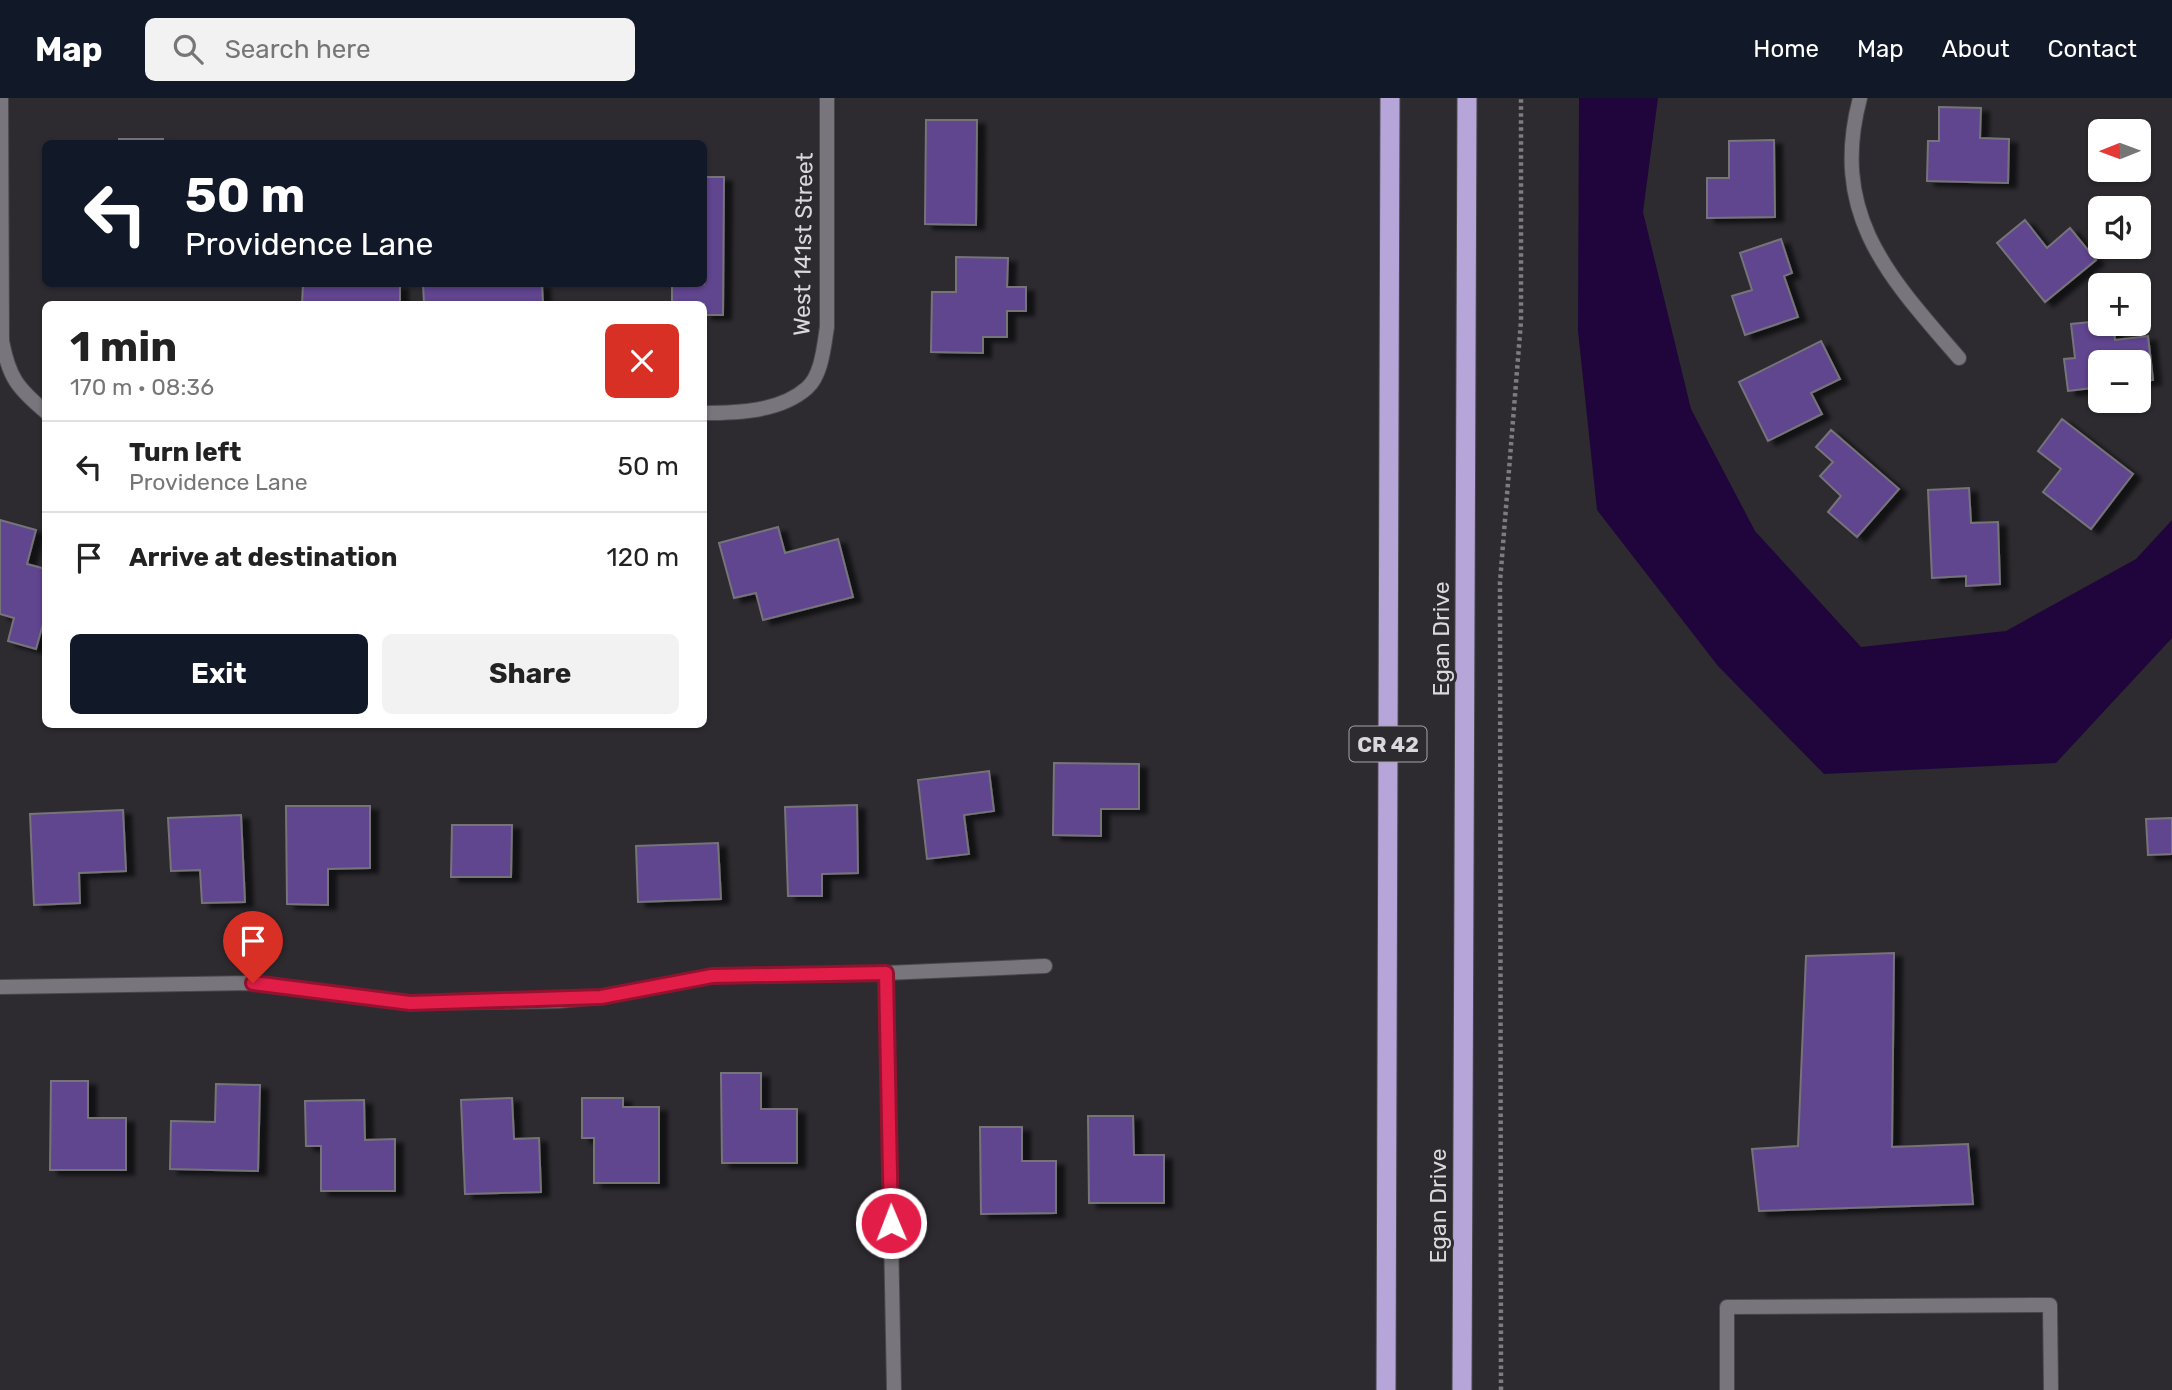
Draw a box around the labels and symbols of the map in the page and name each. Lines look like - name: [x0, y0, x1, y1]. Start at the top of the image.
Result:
- north arrow: [2088, 119, 2151, 182]
- street label: West 141st Street: [787, 152, 819, 336]
- street label: Egan Drive: [1427, 581, 1455, 697]
- road number: CR 42: [1350, 726, 1426, 762]
- pin: [223, 911, 283, 983]
- street label: Egan Drive: [1424, 1148, 1452, 1264]
- position arrow: [854, 1186, 928, 1260]

